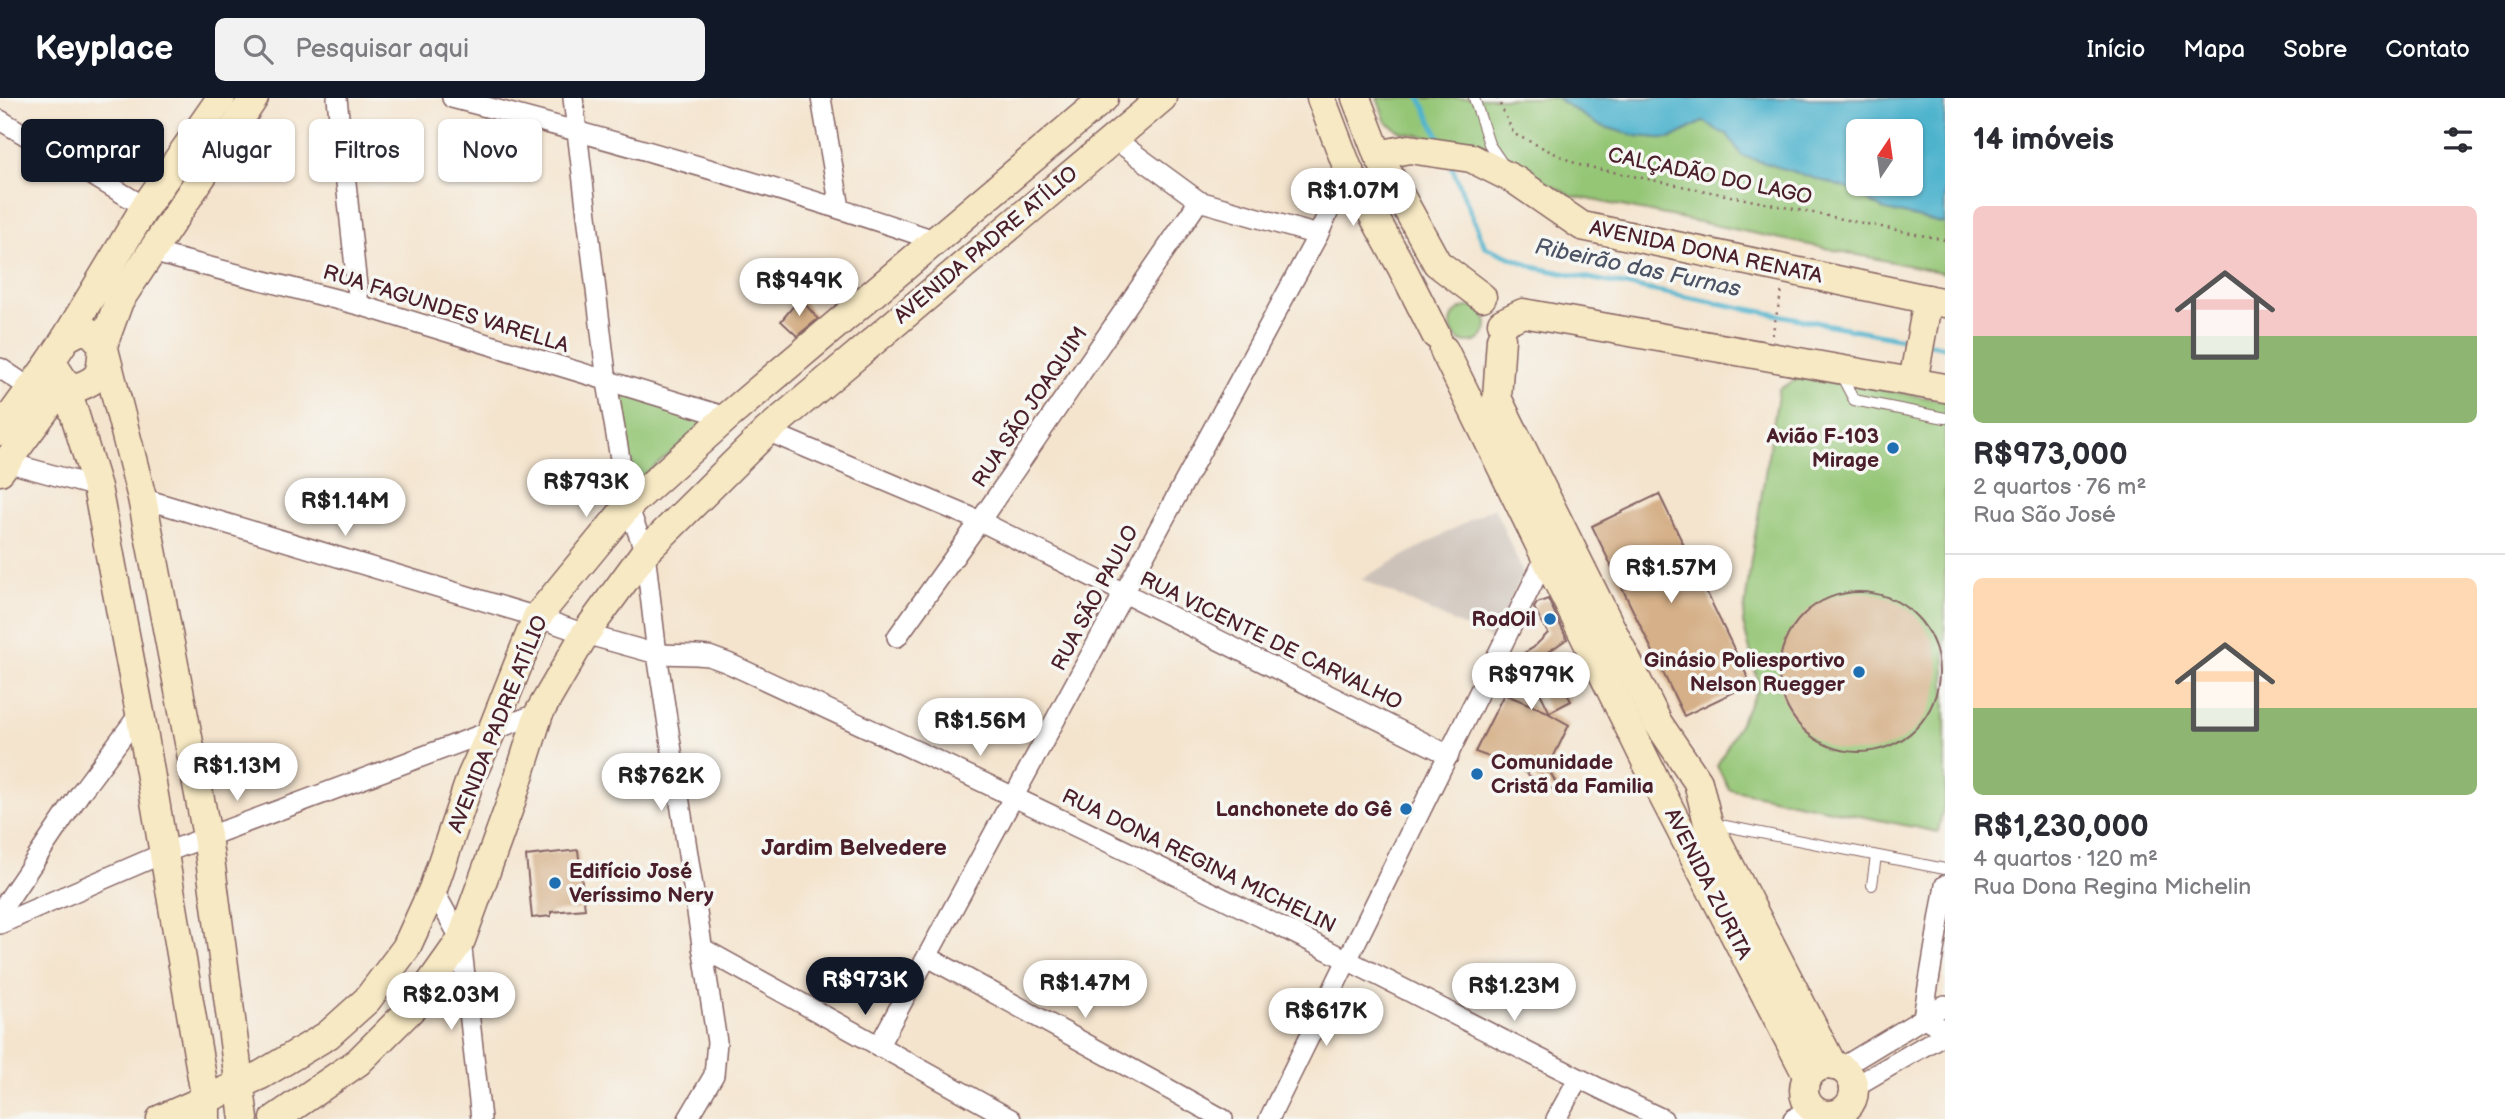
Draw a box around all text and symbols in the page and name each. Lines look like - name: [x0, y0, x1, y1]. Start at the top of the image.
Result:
- search box: [215, 18, 705, 81]
- text: Keyplace: [35, 29, 173, 69]
- icon: search: [239, 30, 277, 68]
- text: Pesquisar aqui: [295, 34, 469, 65]
- text: Início: [2087, 35, 2145, 64]
- text: Mapa: [2183, 35, 2245, 64]
- text: Sobre: [2283, 35, 2347, 64]
- text: Contato: [2385, 35, 2470, 64]
- chip: Comprar: [21, 119, 164, 182]
- chip: Alugar: [178, 119, 295, 182]
- chip: Filtros: [309, 119, 424, 182]
- chip: Novo: [438, 119, 542, 182]
- north arrow: [1846, 119, 1923, 196]
- map controls: [1846, 119, 1923, 196]
- icon: filters: [2439, 121, 2477, 159]
- text: 14 imóveis: [1973, 122, 2114, 158]
- street label: CALÇADÃO DO LAGO: [1606, 142, 1814, 210]
- street label: AVENIDA PADRE ATÍLIO: [889, 161, 1083, 329]
- pin: R$1.07M: [1288, 169, 1418, 228]
- text: R$1.07M: [1307, 177, 1399, 205]
- street label: AVENIDA DONA RENATA: [1587, 215, 1825, 289]
- water label: Ribeirão das Furnas: [1533, 233, 1744, 304]
- icon: home: [2162, 252, 2288, 378]
- pin: R$949K: [742, 258, 856, 318]
- street label: RUA FAGUNDES VARELLA: [320, 260, 572, 358]
- text: R$949K: [755, 267, 843, 295]
- street label: RUA SÃO JOAQUIM: [967, 322, 1093, 492]
- place label: Avião F-103 Mirage: [1766, 424, 1879, 473]
- text: R$973,000: [1973, 437, 2128, 473]
- marker: Avião F-103 Mirage: [1885, 440, 1901, 456]
- pin: R$793K: [529, 460, 643, 519]
- text: R$793K: [543, 468, 629, 496]
- text: 2 quartos · 76 m²: [1973, 473, 2146, 501]
- pin: R$1.14M: [280, 478, 410, 538]
- text: R$1.14M: [301, 487, 389, 515]
- text: Rua São José: [1973, 501, 2116, 529]
- street label: RUA SÃO PAULO: [1046, 521, 1144, 675]
- pin: R$1.57M: [1606, 546, 1736, 605]
- text: R$1.57M: [1625, 554, 1717, 582]
- street label: RUA VICENTE DE CARVALHO: [1136, 567, 1406, 715]
- place label: RodOil: [1472, 607, 1536, 632]
- marker: RodOil: [1542, 611, 1558, 627]
- street label: AVENIDA PADRE ATÍLIO: [443, 612, 553, 836]
- icon: home: [2162, 624, 2288, 750]
- place label: Ginásio Poliesportivo Nelson Ruegger: [1644, 648, 1846, 697]
- pin: R$979K: [1474, 652, 1588, 712]
- text: R$979K: [1488, 661, 1574, 689]
- marker: Ginásio Poliesportivo Nelson Ruegger: [1851, 664, 1867, 680]
- pin: R$1.56M: [915, 698, 1045, 758]
- text: R$1.56M: [934, 707, 1026, 735]
- pin: R$1.13M: [172, 744, 302, 803]
- place label: Comunidade Cristã da Familia: [1491, 750, 1654, 799]
- text: R$1.13M: [193, 752, 281, 780]
- pin: R$762K: [604, 754, 718, 813]
- text: R$762K: [618, 762, 704, 790]
- marker: Comunidade Cristã da Familia: [1469, 766, 1485, 782]
- street label: RUA DONA REGINA MICHELIN: [1058, 784, 1340, 938]
- place label: Lanchonete do Gê: [1216, 797, 1392, 822]
- marker: Lanchonete do Gê: [1398, 801, 1414, 817]
- street label: AVENIDA ZURITA: [1659, 804, 1757, 964]
- text: R$1,230,000: [1973, 809, 2149, 845]
- district label: Jardim Belvedere: [761, 834, 947, 862]
- text: 4 quartos · 120 m²: [1973, 845, 2158, 873]
- place label: Edifício José Veríssimo Nery: [569, 859, 714, 908]
- text: Rua Dona Regina Michelin: [1973, 873, 2251, 901]
- marker: Edifício José Veríssimo Nery: [547, 875, 563, 891]
- pin: R$973K: [808, 958, 922, 1017]
- pin: R$1.47M: [1020, 960, 1150, 1020]
- pin: R$1.23M: [1449, 964, 1579, 1023]
- text: R$973K: [822, 966, 908, 994]
- text: R$1.47M: [1039, 969, 1131, 997]
- pin: R$2.03M: [386, 972, 516, 1032]
- text: R$1.23M: [1468, 972, 1560, 1000]
- text: R$2.03M: [402, 981, 500, 1009]
- pin: R$617K: [1269, 988, 1383, 1048]
- text: R$617K: [1285, 997, 1367, 1025]

